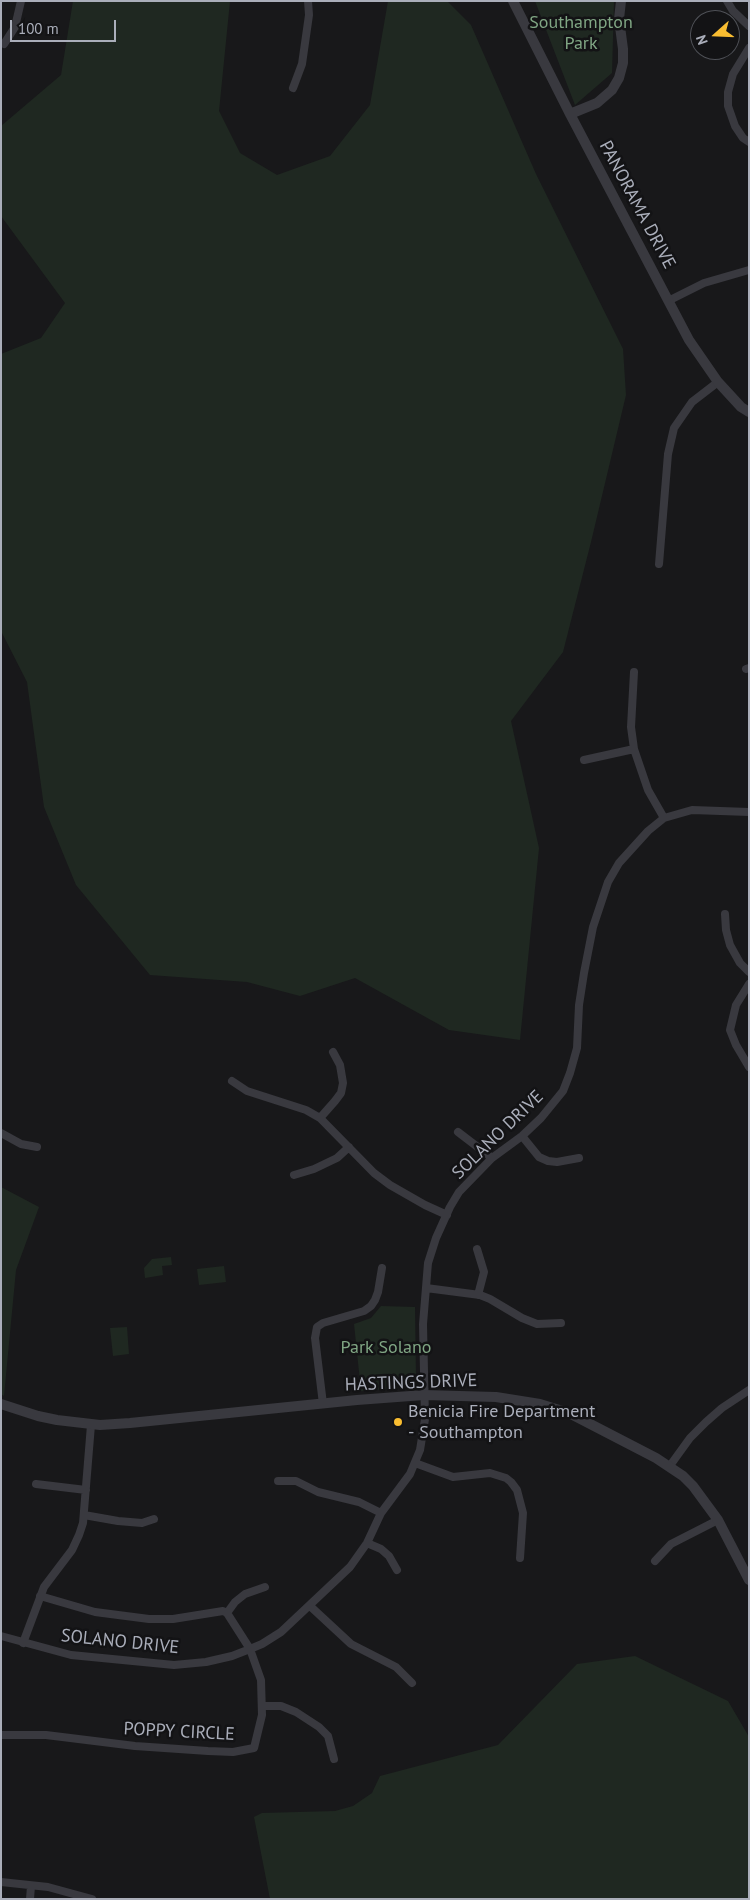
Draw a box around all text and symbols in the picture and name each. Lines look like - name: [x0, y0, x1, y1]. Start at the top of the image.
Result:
- scale bar: [12, 10, 119, 42]
- north arrow: [690, 10, 740, 60]
- park label: Southampton Park: [529, 12, 633, 54]
- text: 100 m: [18, 19, 59, 38]
- text: N: [692, 32, 712, 47]
- street label: PANORAMA DRIVE: [594, 137, 680, 273]
- street label: SOLANO DRIVE: [448, 1086, 548, 1184]
- park label: Park Solano: [341, 1337, 431, 1359]
- street label: HASTINGS DRIVE: [344, 1370, 478, 1396]
- place label: Benicia Fire Department - Southampton: [408, 1401, 595, 1444]
- marker: Benicia Fire Department - Southampton: [392, 1416, 404, 1428]
- street label: SOLANO DRIVE: [60, 1625, 180, 1659]
- street label: POPPY CIRCLE: [123, 1718, 235, 1746]

